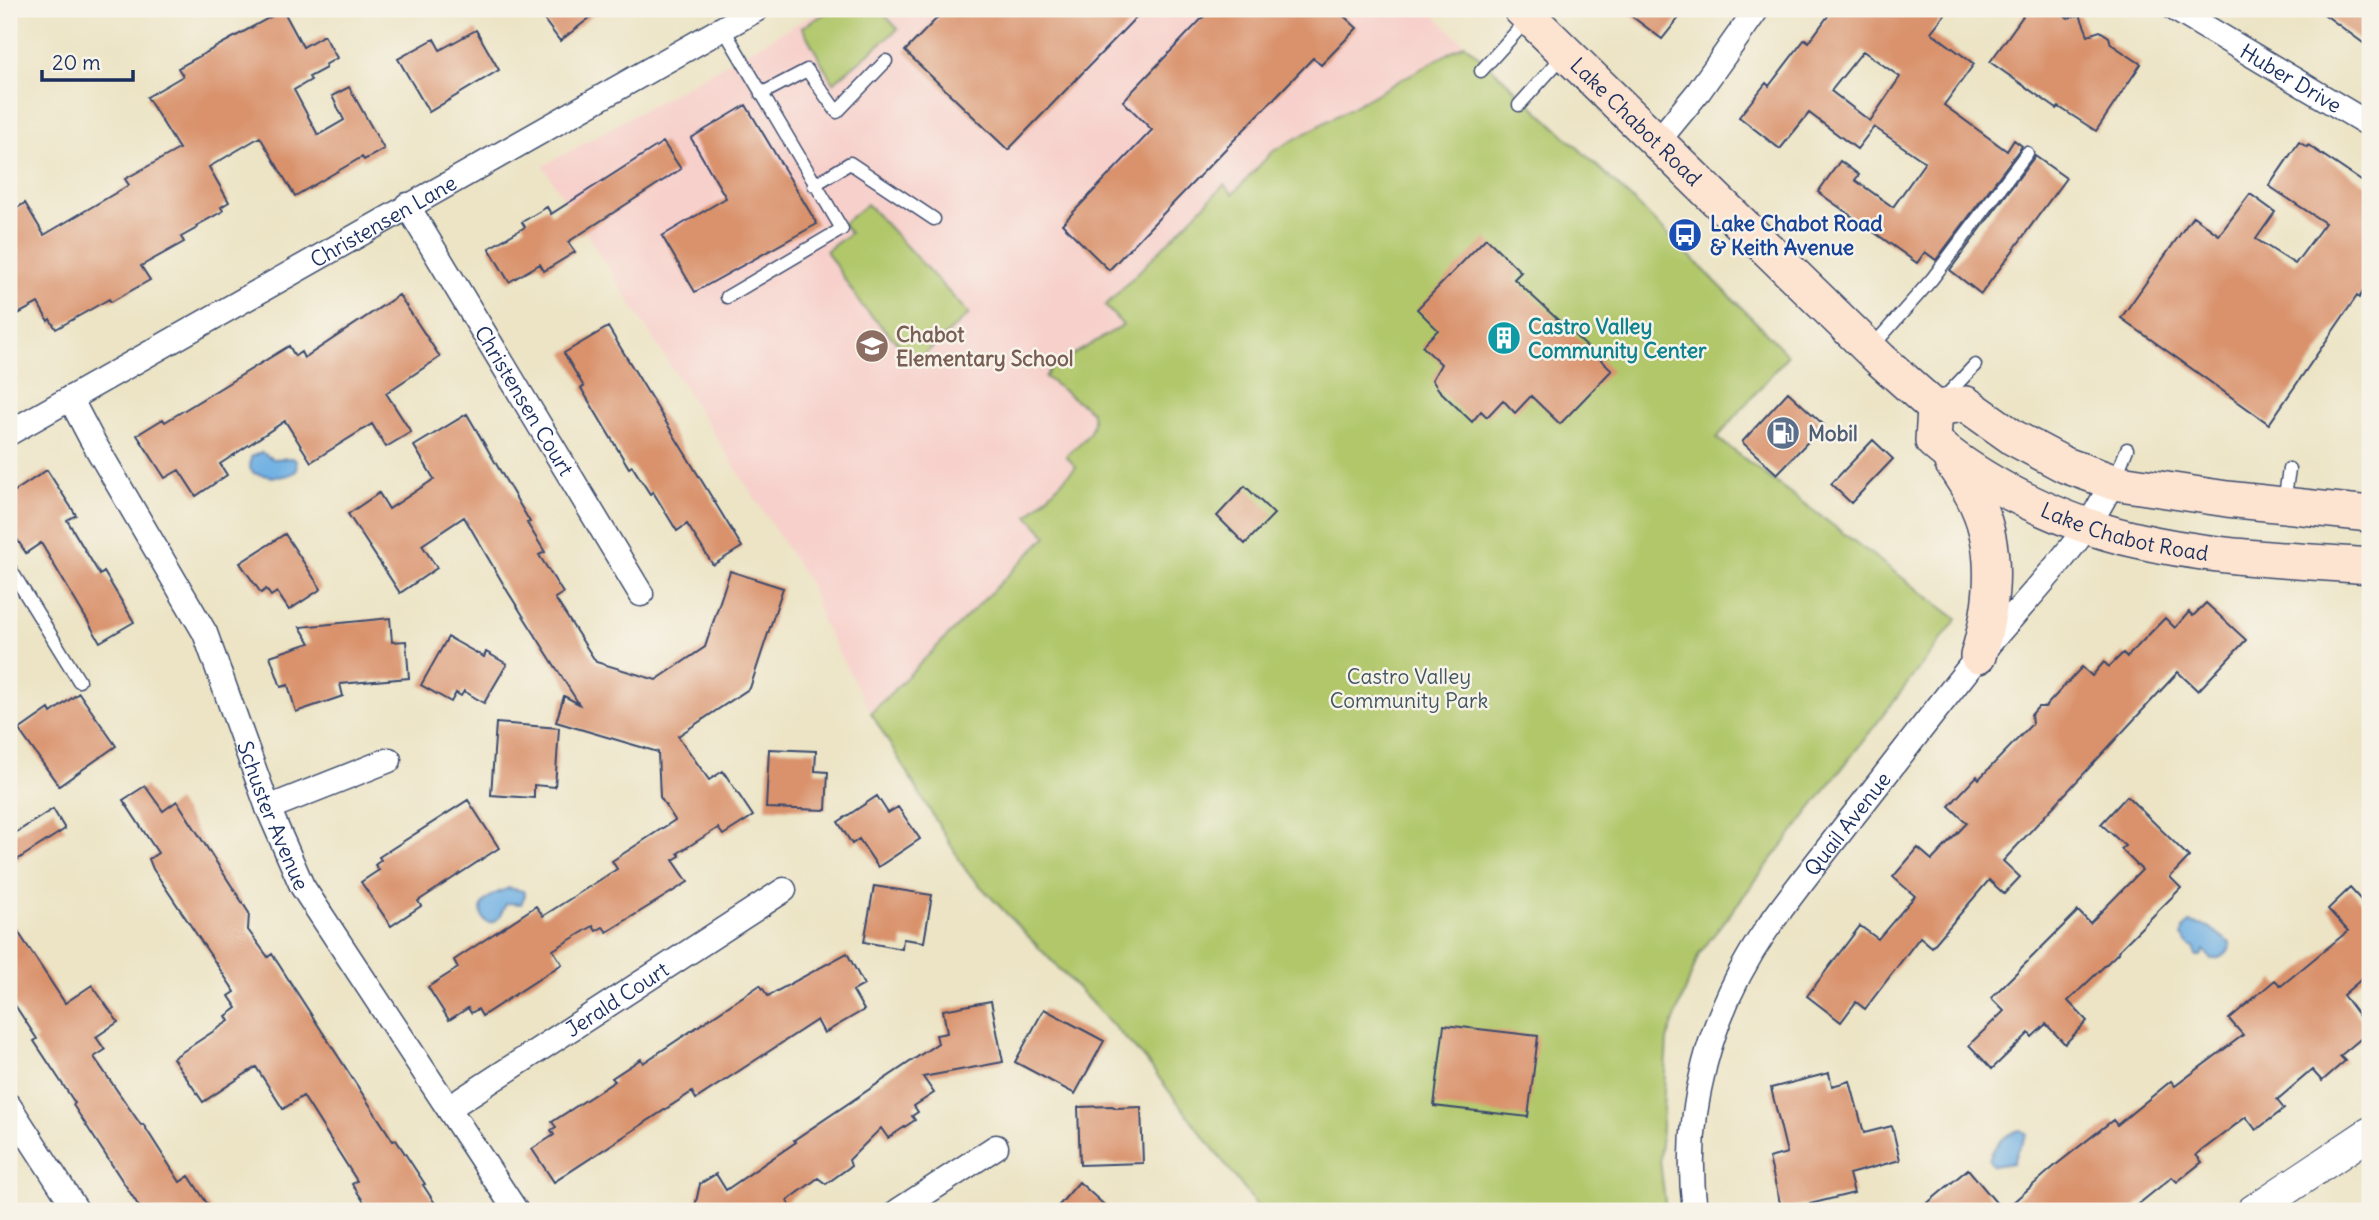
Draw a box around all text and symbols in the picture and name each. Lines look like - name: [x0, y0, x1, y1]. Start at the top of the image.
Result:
- street label: Huber Drive: [2235, 37, 2347, 119]
- scale bar: [42, 38, 133, 82]
- text: 20 m: [52, 49, 101, 76]
- street label: Lake Chabot Road: [1565, 51, 1708, 191]
- street label: Christensen Lane: [305, 169, 461, 273]
- place label: Lake Chabot Road & Keith Avenue: [1710, 210, 1883, 261]
- bus stop icon: Lake Chabot Road & Keith Avenue: [1666, 216, 1704, 254]
- place label: Castro Valley Community Center: [1528, 313, 1707, 364]
- building icon: Castro Valley Community Center: [1485, 319, 1523, 357]
- street label: Christensen Court: [469, 320, 580, 480]
- place label: Chabot Elementary School: [896, 321, 1073, 372]
- school or university icon: Chabot Elementary School: [853, 327, 891, 365]
- fuel station icon: Mobil: [1764, 414, 1802, 452]
- place label: Mobil: [1808, 420, 1858, 447]
- street label: Lake Chabot Road: [2037, 496, 2210, 566]
- park label: Castro Valley Community Park: [1330, 663, 1488, 714]
- street label: Schuster Avenue: [231, 737, 316, 894]
- street label: Quail Avenue: [1798, 766, 1896, 881]
- street label: Jerald Court: [560, 955, 673, 1042]

